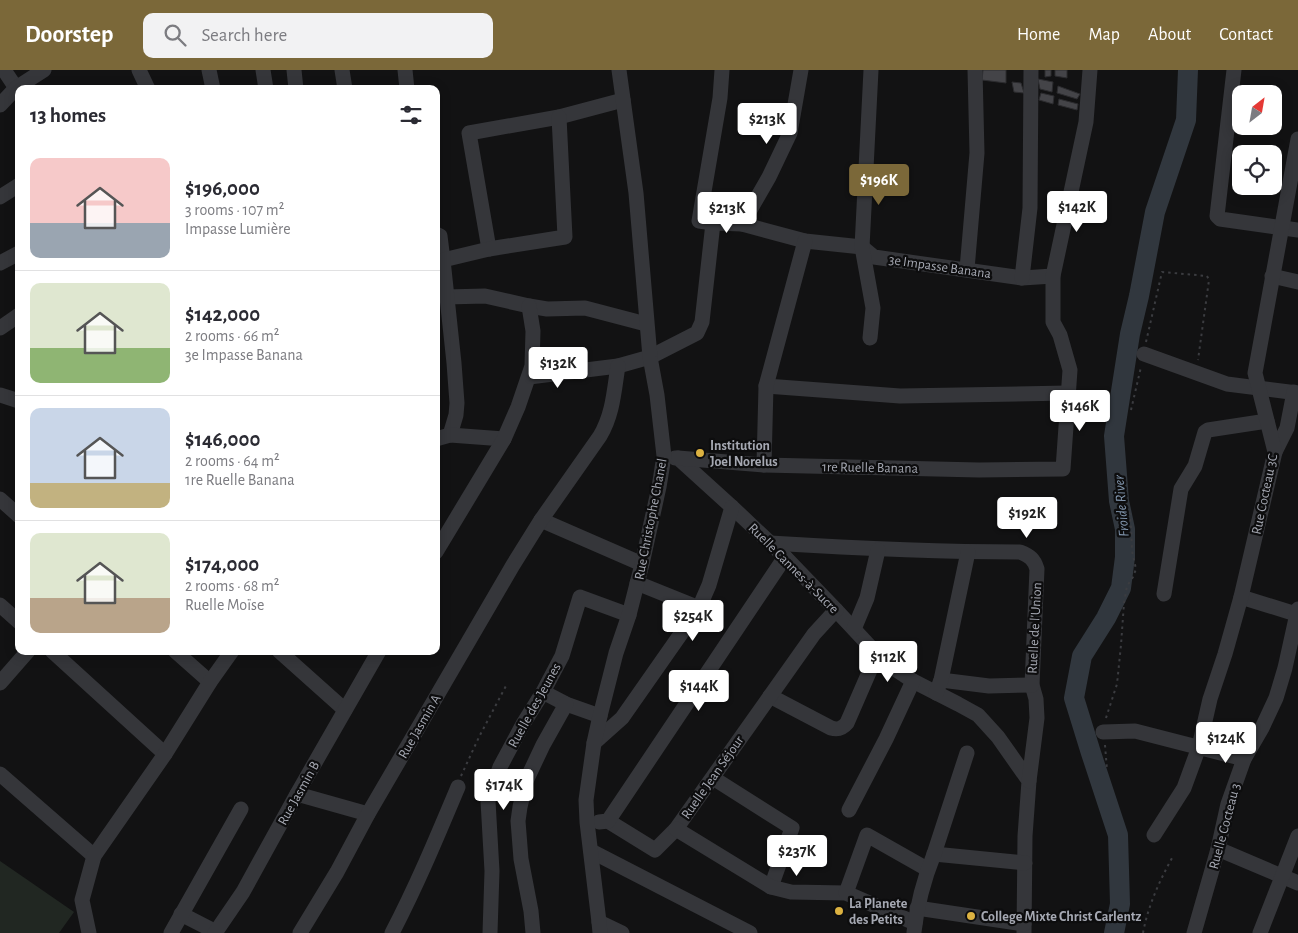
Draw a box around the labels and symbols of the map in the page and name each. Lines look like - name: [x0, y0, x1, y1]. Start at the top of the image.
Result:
- north arrow: [1232, 85, 1282, 135]
- pin: $213K: [732, 102, 802, 145]
- pin: $196K: [844, 164, 914, 206]
- pin: $142K: [1042, 190, 1112, 233]
- pin: $213K: [692, 191, 762, 234]
- street label: 3e Impasse Banana: [888, 253, 992, 281]
- pin: $132K: [523, 346, 593, 389]
- pin: $146K: [1045, 390, 1115, 432]
- place label: Institution Joel Norelus: [710, 439, 778, 469]
- marker: Institution Joel Norelus: [694, 447, 706, 459]
- street label: Rue Cocteau 3C: [1250, 452, 1280, 536]
- street label: Rue Christophe Chanel: [632, 457, 670, 581]
- street label: 1re Ruelle Banana: [822, 460, 919, 476]
- water label: Froide River: [1111, 473, 1132, 538]
- pin: $192K: [992, 496, 1062, 539]
- street label: Ruelle Cannes-à-Sucre: [745, 521, 841, 617]
- street label: Ruelle de l'Union: [1026, 582, 1044, 674]
- pin: $254K: [658, 600, 728, 642]
- pin: $112K: [853, 640, 923, 683]
- street label: Ruelle des Jeunes: [506, 661, 564, 750]
- pin: $144K: [664, 670, 734, 712]
- street label: Rue Jasmin A: [396, 692, 444, 761]
- pin: $124K: [1191, 722, 1261, 764]
- street label: Ruelle Jean Séjour: [679, 733, 747, 822]
- street label: Rue Jasmin B: [276, 759, 322, 828]
- pin: $174K: [469, 768, 539, 811]
- street label: Ruelle Cocteau 3: [1207, 782, 1243, 871]
- pin: $237K: [762, 834, 832, 877]
- place label: La Planete des Petits: [849, 897, 908, 927]
- marker: La Planete des Petits: [833, 905, 845, 917]
- marker: College Mixte Christ Carlentz: [965, 910, 977, 922]
- place label: College Mixte Christ Carlentz: [981, 910, 1141, 924]

